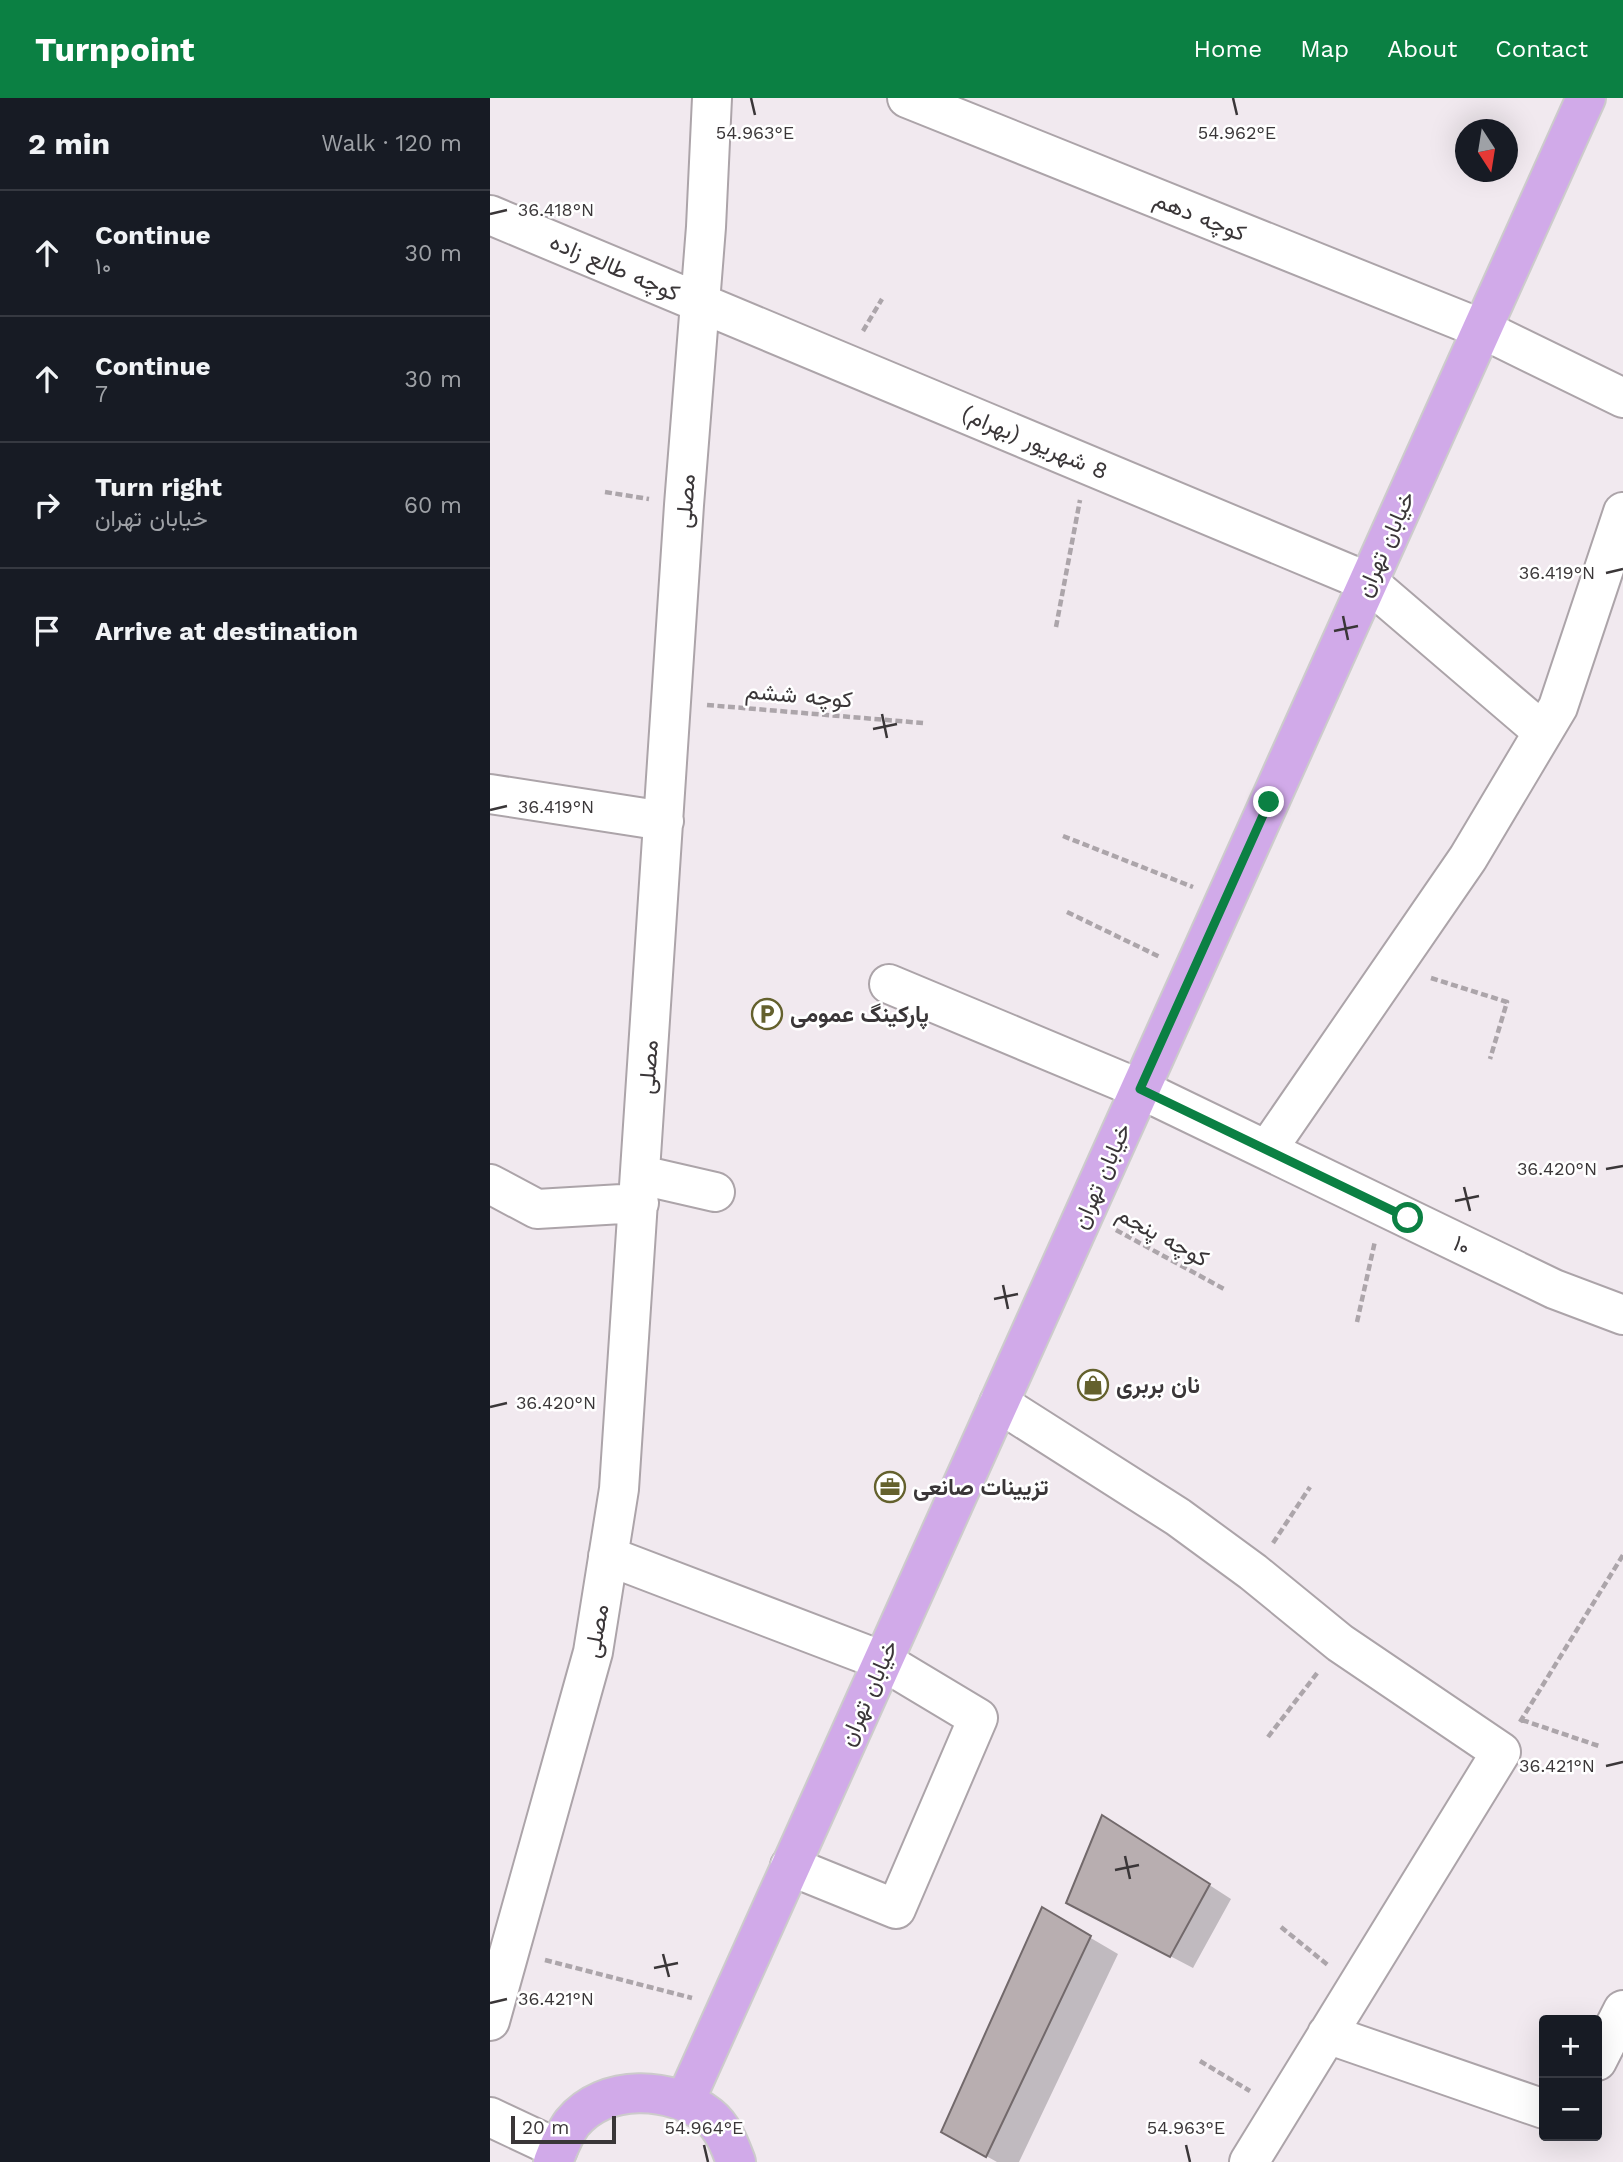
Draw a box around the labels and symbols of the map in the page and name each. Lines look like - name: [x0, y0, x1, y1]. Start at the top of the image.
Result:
- north arrow: [1455, 119, 1518, 182]
- text: 54.963°E: [716, 122, 794, 143]
- text: 54.962°E: [1198, 122, 1276, 143]
- street label: کوچه دهم: [1149, 186, 1250, 249]
- text: 36.418°N: [518, 199, 594, 220]
- street label: کوچه طالع زاده: [545, 228, 684, 309]
- street label: (بهرام) 8 شهریور: [958, 400, 1112, 486]
- street label: مصلی: [670, 473, 701, 529]
- street label: خیابان تهران: [1350, 487, 1422, 602]
- text: 36.419°N: [1519, 562, 1595, 583]
- street label: کوچه ششم: [744, 677, 854, 716]
- route end: [1253, 786, 1284, 817]
- text: 36.419°N: [518, 796, 594, 817]
- parking icon: پارکینگ عمومی: [750, 997, 784, 1031]
- place label: پارکینگ عمومی: [790, 1001, 929, 1030]
- street label: مصلی: [633, 1039, 664, 1095]
- street label: خیابان تهران: [1066, 1119, 1138, 1234]
- text: 36.420°N: [1517, 1158, 1597, 1179]
- street label: کوچه پنجم: [1111, 1200, 1213, 1274]
- route start: [1392, 1202, 1423, 1233]
- street label: ۱۰: [1449, 1230, 1475, 1261]
- shop icon: نان بربری: [1076, 1368, 1110, 1402]
- place label: نان بربری: [1116, 1372, 1200, 1400]
- text: 36.420°N: [516, 1392, 596, 1413]
- office icon: تزیینات صانعی: [873, 1470, 907, 1504]
- place label: تزیینات صانعی: [913, 1474, 1049, 1502]
- street label: مصلی: [578, 1602, 615, 1660]
- street label: خیابان تهران: [833, 1636, 905, 1751]
- text: 36.421°N: [1519, 1755, 1595, 1776]
- text: 36.421°N: [518, 1988, 594, 2009]
- scale bar: [511, 2113, 616, 2145]
- text: 54.964°E: [665, 2117, 743, 2138]
- text: 54.963°E: [1147, 2117, 1225, 2138]

